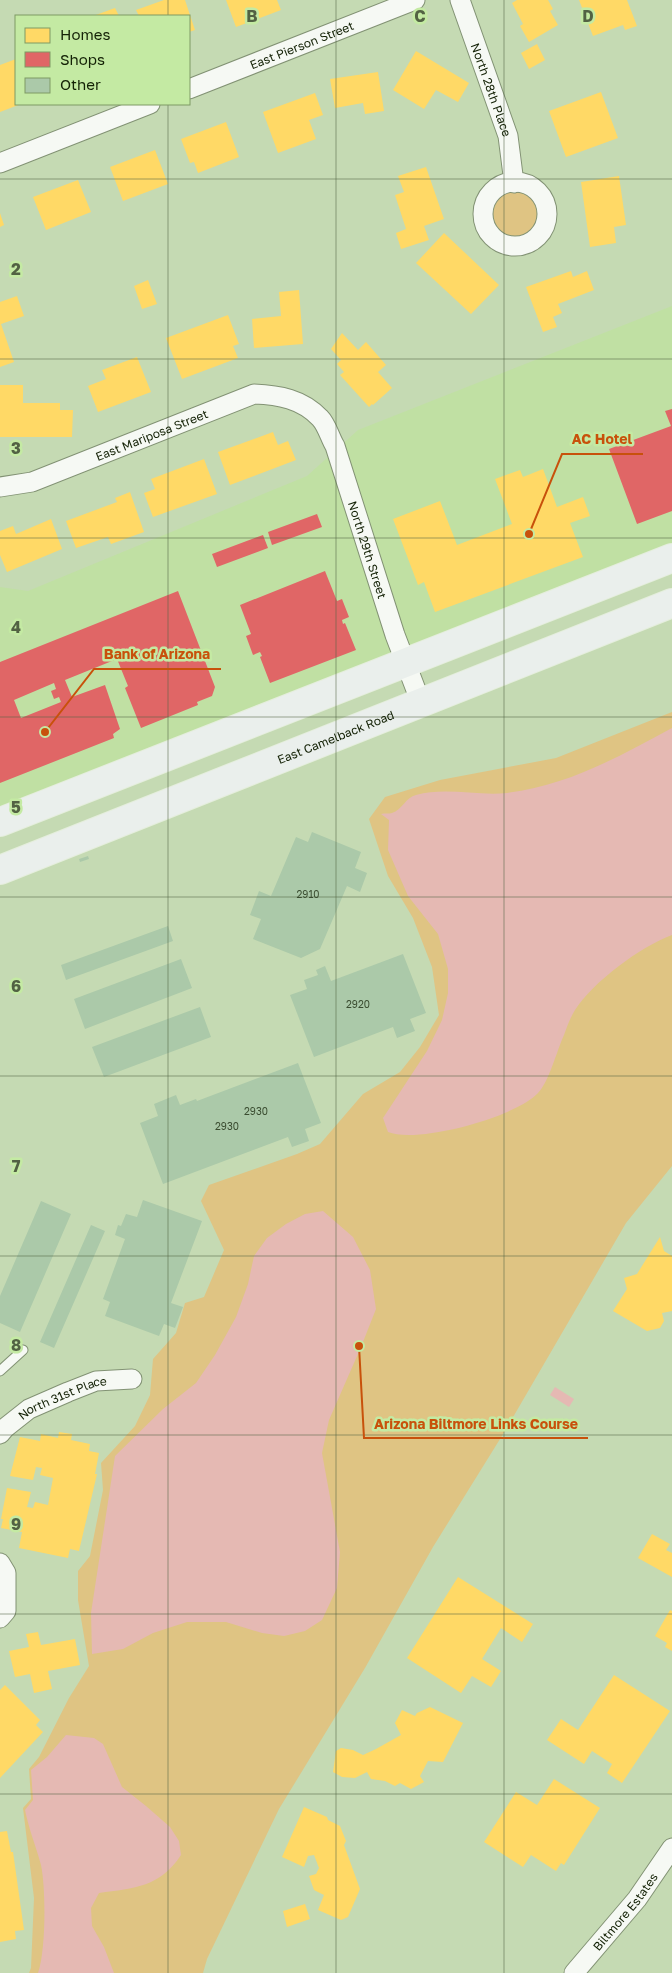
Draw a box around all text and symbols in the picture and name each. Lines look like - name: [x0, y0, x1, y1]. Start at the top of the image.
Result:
- text: B: [246, 6, 258, 26]
- text: C: [414, 6, 426, 26]
- text: D: [582, 6, 594, 26]
- legend: [15, 15, 190, 105]
- street label: East Pierson Street: [247, 17, 356, 72]
- text: Homes: [60, 25, 110, 43]
- street label: North 28th Place: [468, 41, 515, 138]
- text: Shops: [60, 50, 105, 68]
- text: Other: [60, 75, 101, 93]
- text: 2: [11, 259, 21, 279]
- street label: East Mariposa Street: [93, 406, 210, 464]
- callout: AC Hotel: [562, 425, 643, 454]
- text: AC Hotel: [572, 430, 633, 447]
- text: 3: [11, 438, 21, 458]
- street label: North 29th Street: [345, 499, 390, 600]
- text: 4: [11, 617, 21, 637]
- callout: Bank of Arizona: [94, 640, 221, 669]
- text: Bank of Arizona: [104, 645, 210, 662]
- street label: East Camelback Road: [275, 707, 396, 767]
- text: 5: [11, 797, 21, 817]
- house number: 2910: [297, 888, 319, 900]
- text: 6: [11, 976, 21, 996]
- house number: 2920: [346, 998, 370, 1010]
- house number: 2930: [244, 1105, 268, 1117]
- house number: 2930: [215, 1120, 239, 1132]
- text: 7: [12, 1156, 21, 1176]
- text: 8: [11, 1335, 21, 1355]
- street label: North 31st Place: [15, 1373, 107, 1422]
- callout: Arizona Biltmore Links Course: [364, 1409, 588, 1438]
- text: Arizona Biltmore Links Course: [374, 1415, 578, 1432]
- text: 9: [11, 1514, 21, 1534]
- street label: Biltmore Estates: [589, 1870, 660, 1953]

